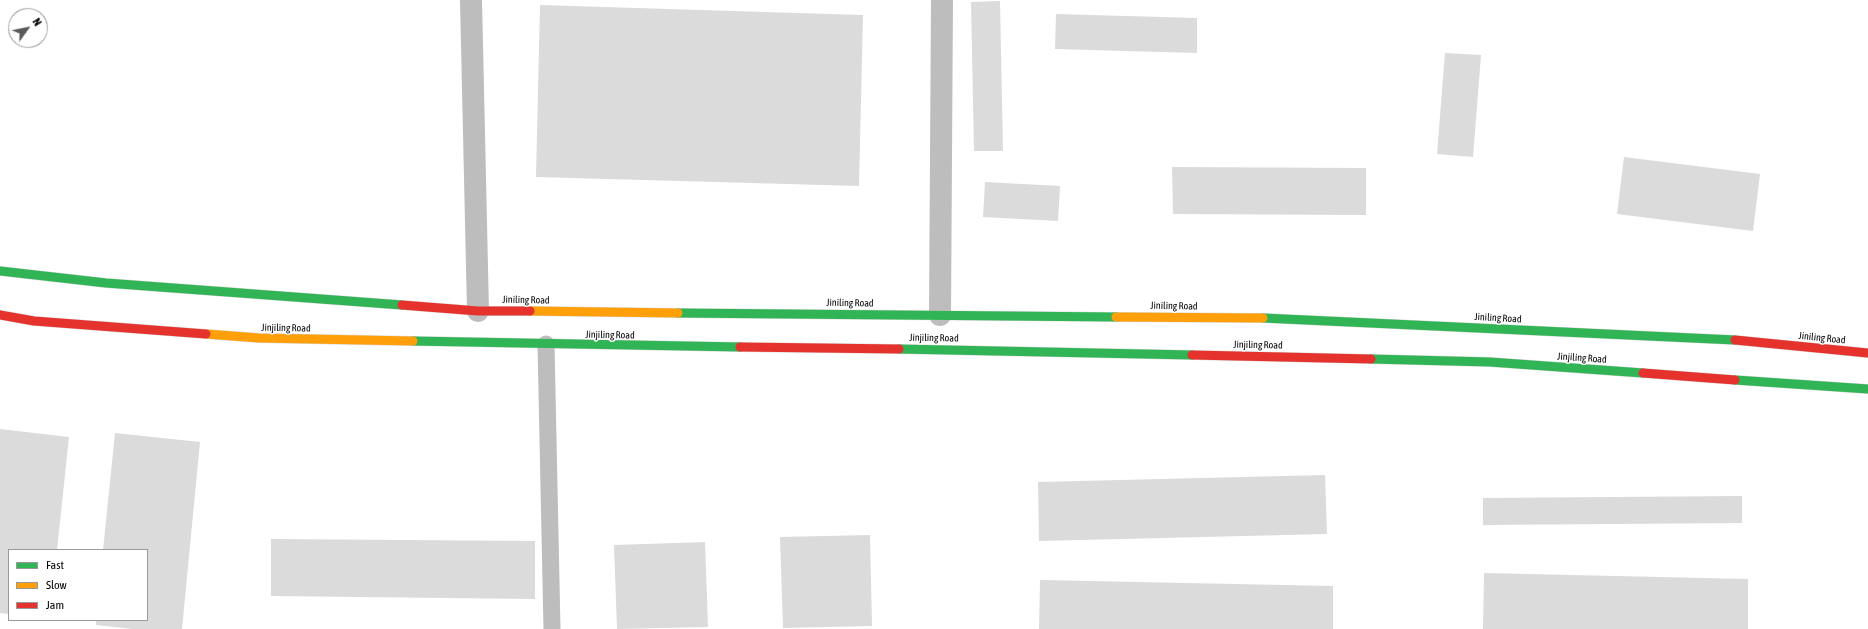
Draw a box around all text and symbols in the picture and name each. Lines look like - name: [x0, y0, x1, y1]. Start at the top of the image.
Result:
- north arrow: [8, 8, 48, 48]
- text: N: [30, 16, 44, 28]
- street label: Jiniling Road: [502, 294, 550, 306]
- street label: Jiniling Road: [826, 297, 874, 309]
- street label: Jiniling Road: [1150, 300, 1198, 312]
- street label: Jiniling Road: [1474, 311, 1522, 325]
- street label: Jinjiling Road: [261, 322, 311, 334]
- street label: Jinjiling Road: [585, 329, 635, 341]
- street label: Jiniling Road: [1798, 330, 1846, 346]
- street label: Jinjiling Road: [909, 332, 959, 344]
- street label: Jinjiling Road: [1233, 339, 1283, 351]
- street label: Jinjiling Road: [1557, 350, 1607, 366]
- legend: [8, 549, 148, 621]
- text: Fast: [46, 558, 64, 572]
- text: Slow: [46, 578, 67, 592]
- text: Jam: [46, 598, 64, 612]

